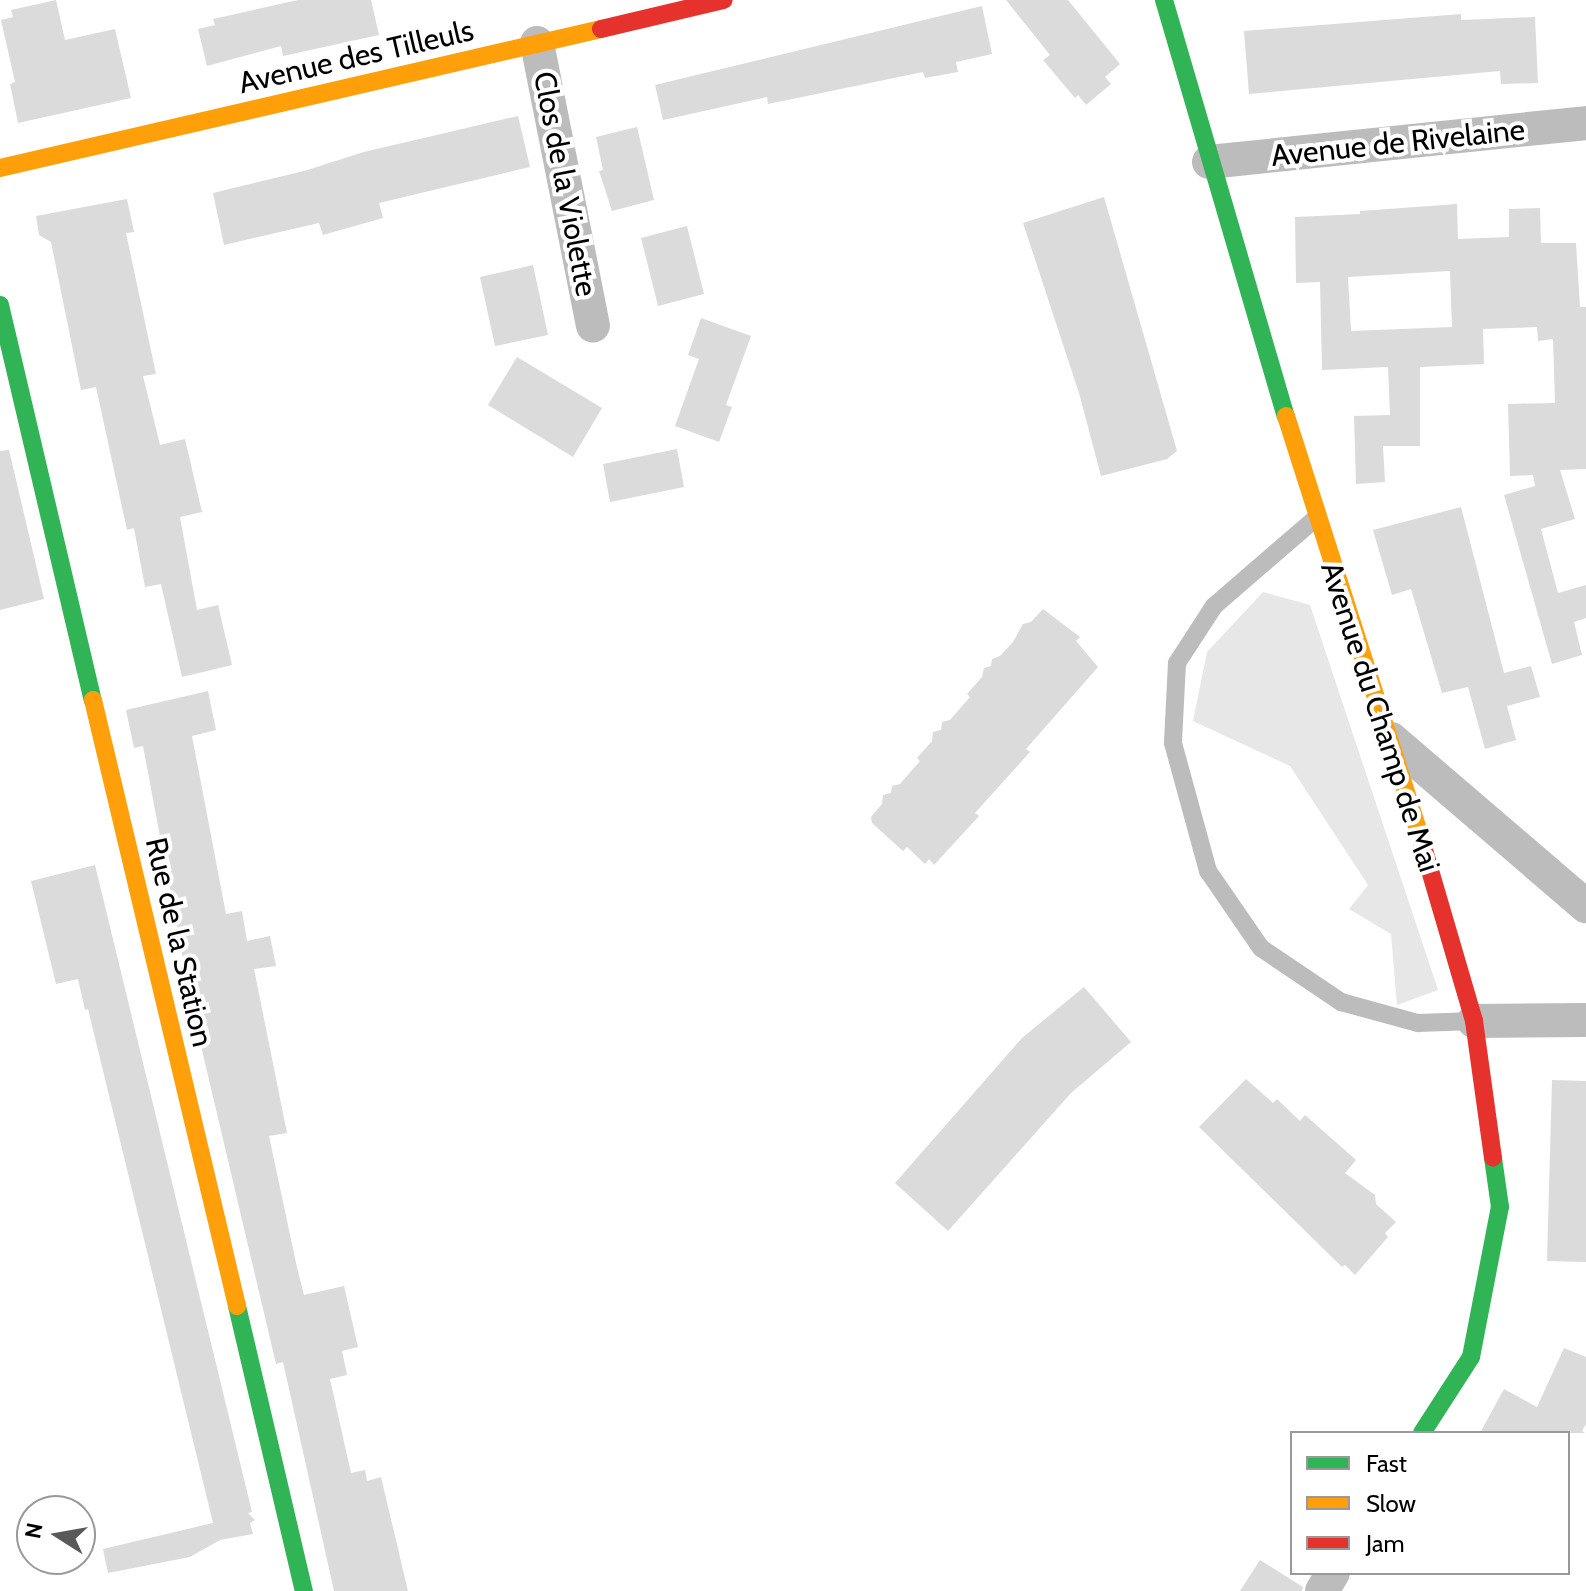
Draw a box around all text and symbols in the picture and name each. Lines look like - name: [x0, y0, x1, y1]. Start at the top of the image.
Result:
- street label: Avenue des Tilleuls: [235, 12, 477, 102]
- street label: Clos de la Violette: [526, 69, 604, 299]
- street label: Avenue de Rivelaine: [1269, 112, 1527, 174]
- street label: Avenue du Champ de Mai: [1313, 558, 1447, 876]
- street label: Rue de la Station: [137, 834, 221, 1050]
- legend: [1290, 1431, 1570, 1575]
- text: Fast: [1366, 1449, 1407, 1478]
- text: Slow: [1366, 1489, 1416, 1518]
- north arrow: [16, 1495, 96, 1575]
- text: N: [19, 1520, 49, 1541]
- text: Jam: [1366, 1529, 1404, 1558]

